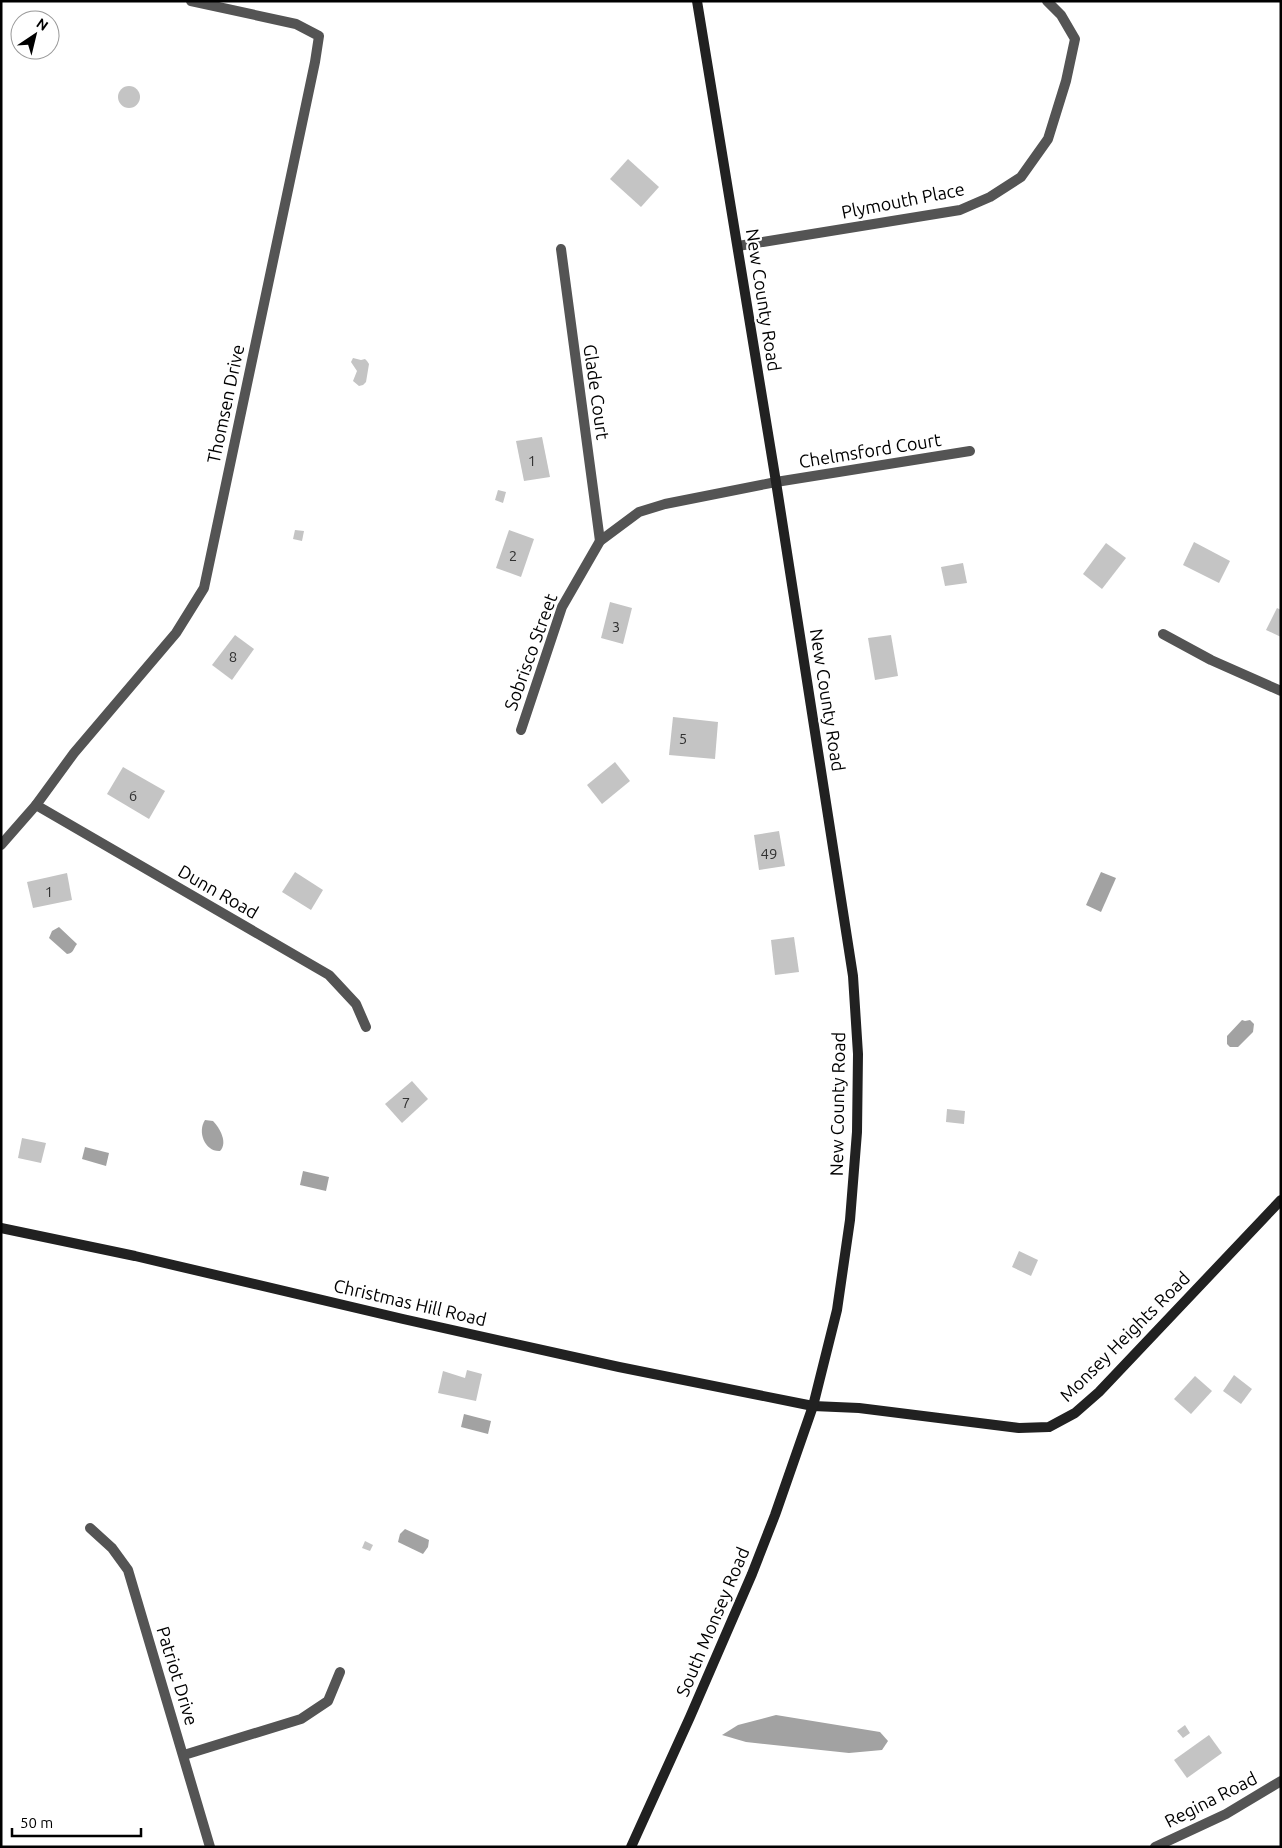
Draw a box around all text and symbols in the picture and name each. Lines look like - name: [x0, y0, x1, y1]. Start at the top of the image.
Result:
- north arrow: [10, 10, 60, 60]
- text: N: [34, 15, 51, 34]
- street label: Plymouth Place: [840, 178, 966, 222]
- street label: New County Road: [743, 227, 785, 373]
- street label: Thomsen Drive: [203, 343, 247, 465]
- street label: Glade Court: [580, 343, 614, 441]
- street label: Chelmsford Court: [797, 429, 942, 471]
- house number: 1: [528, 452, 536, 469]
- house number: 2: [509, 547, 517, 564]
- street label: Sobrisco Street: [500, 591, 560, 713]
- house number: 3: [612, 618, 620, 635]
- street label: New County Road: [807, 627, 849, 773]
- house number: 8: [229, 648, 237, 665]
- house number: 5: [679, 730, 687, 747]
- house number: 6: [129, 787, 137, 804]
- house number: 49: [761, 845, 777, 862]
- street label: Dunn Road: [175, 860, 262, 922]
- house number: 1: [45, 883, 53, 900]
- street label: New County Road: [826, 1032, 848, 1176]
- house number: 7: [402, 1094, 410, 1111]
- street label: Monsey Heights Road: [1055, 1267, 1193, 1405]
- street label: Christmas Hill Road: [332, 1275, 489, 1329]
- street label: South Monsey Road: [672, 1544, 753, 1699]
- street label: Patriot Drive: [153, 1624, 202, 1728]
- street label: Regina Road: [1161, 1767, 1260, 1831]
- scale bar: [12, 1806, 141, 1838]
- text: 50 m: [20, 1814, 53, 1831]

